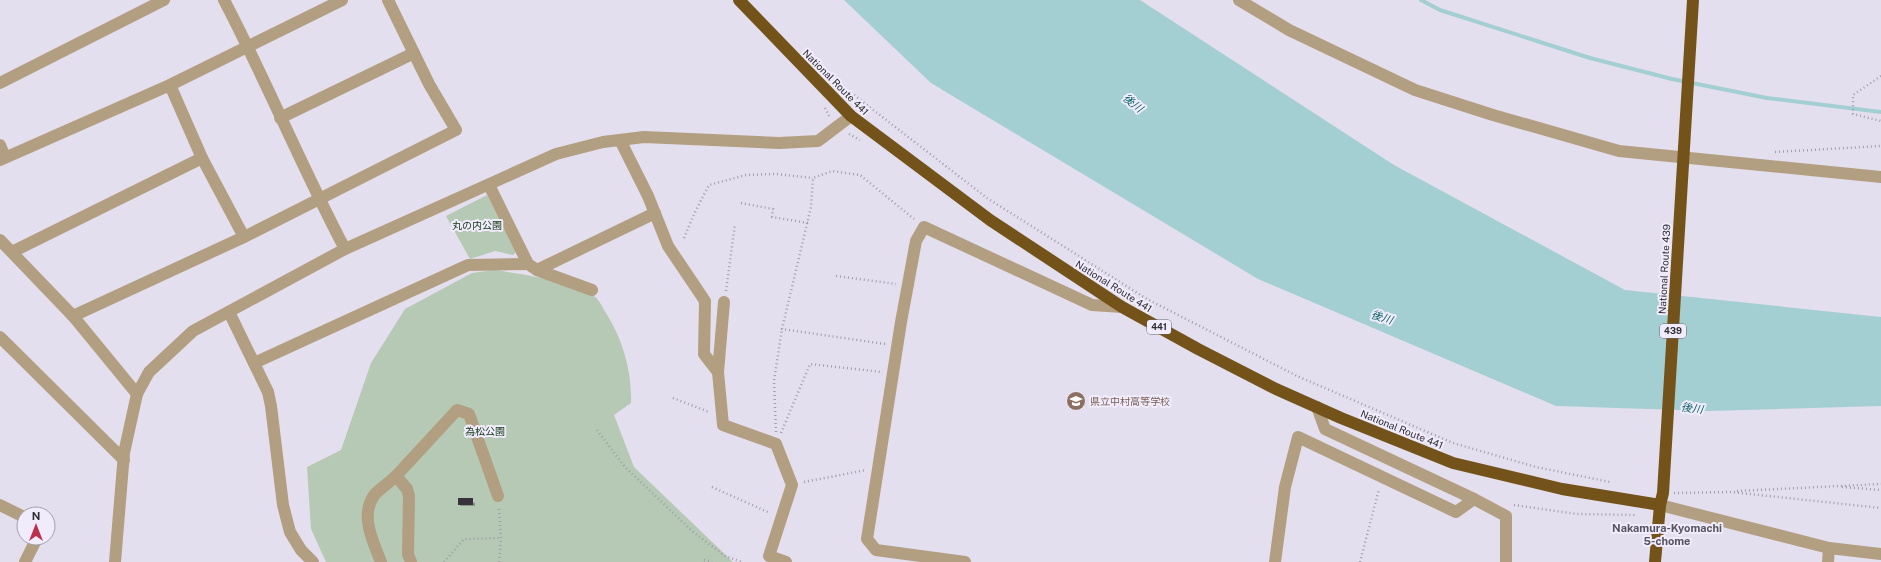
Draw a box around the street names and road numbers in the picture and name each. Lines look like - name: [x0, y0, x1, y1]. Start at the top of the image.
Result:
- street label: National Route 441: [801, 47, 871, 117]
- street label: National Route 439: [1656, 224, 1672, 314]
- street label: National Route 441: [1073, 258, 1155, 314]
- road number: 441: [1147, 320, 1171, 334]
- road number: 439: [1660, 324, 1686, 338]
- street label: National Route 441: [1359, 407, 1445, 451]

